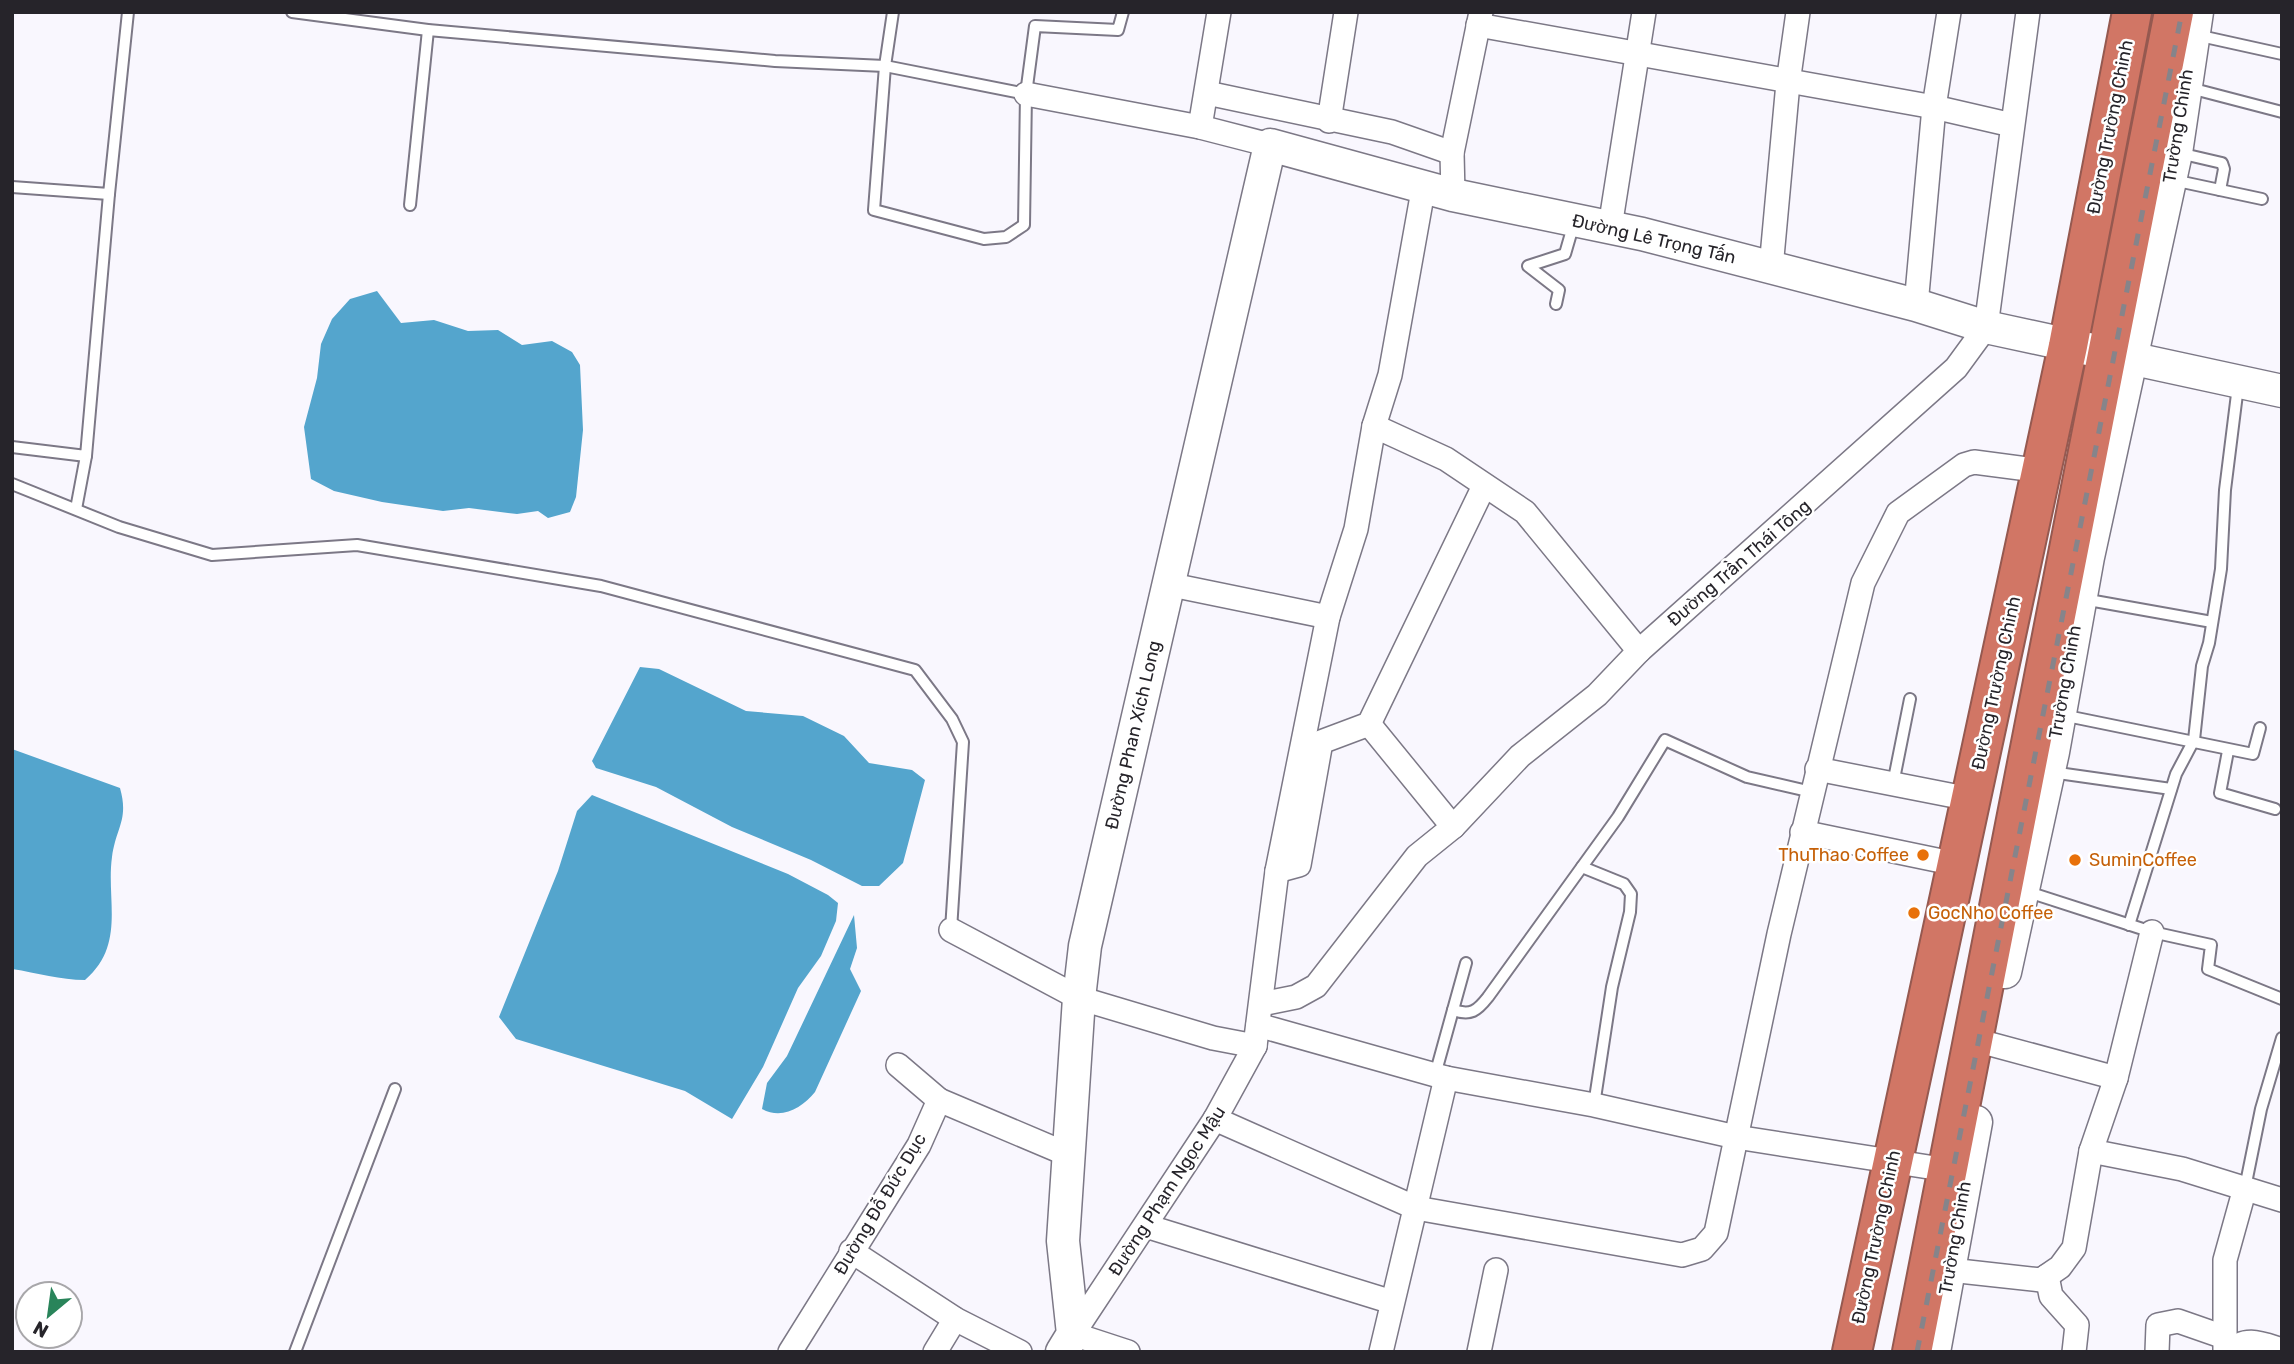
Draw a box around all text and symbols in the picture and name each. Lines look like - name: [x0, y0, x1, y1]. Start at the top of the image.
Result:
- street label: Đường Trường Chinh: [2082, 38, 2138, 216]
- street label: Trường Chinh: [2158, 68, 2198, 184]
- street label: Đường Lê Trọng Tấn: [1570, 209, 1738, 269]
- street label: Đường Trần Thái Tông: [1662, 494, 1815, 631]
- street label: Đường Trường Chinh: [1967, 594, 2025, 772]
- street label: Trường Chinh: [2044, 624, 2086, 740]
- street label: Đường Phan Xích Long: [1101, 638, 1165, 832]
- place label: ThuThao Coffee: [1778, 844, 1909, 866]
- marker: ThuThao Coffee: [1915, 847, 1931, 863]
- place label: SuminCoffee: [2089, 849, 2197, 871]
- marker: SuminCoffee: [2067, 852, 2083, 868]
- place label: GocNho Coffee: [1928, 902, 2053, 924]
- marker: GocNho Coffee: [1906, 905, 1922, 921]
- street label: Đường Phạm Ngọc Mậu: [1104, 1102, 1230, 1280]
- street label: Đường Đỗ Đức Dục: [828, 1129, 931, 1279]
- street label: Đường Trường Chinh: [1847, 1148, 1905, 1326]
- street label: Trường Chinh: [1934, 1180, 1976, 1296]
- north arrow: [14, 1280, 84, 1350]
- text: N: [29, 1316, 53, 1343]

